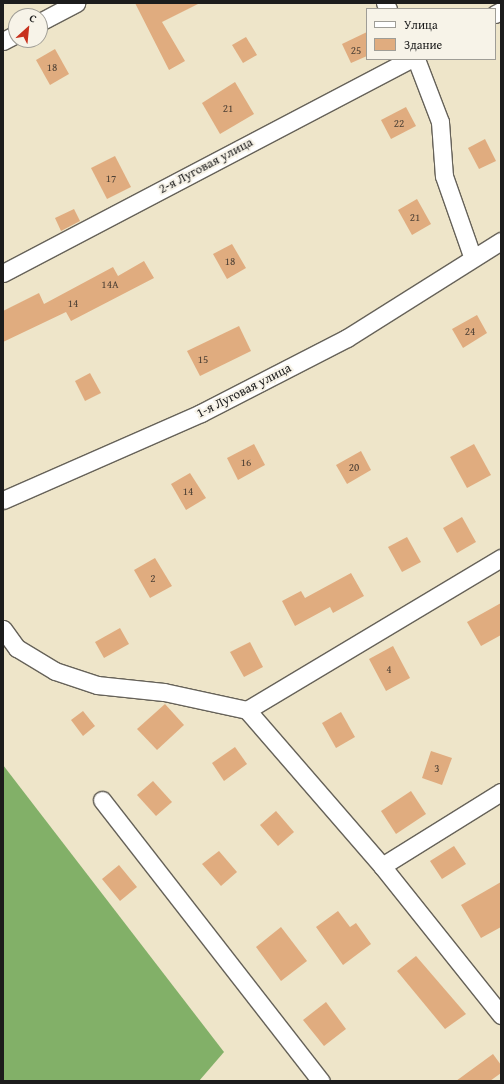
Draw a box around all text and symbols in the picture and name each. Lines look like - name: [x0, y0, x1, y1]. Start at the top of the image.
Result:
- north arrow: [8, 8, 48, 48]
- legend: [366, 8, 496, 60]
- text: С: [27, 10, 39, 27]
- text: Улица: [404, 16, 438, 33]
- text: Здание: [404, 36, 442, 53]
- house number: 25: [351, 43, 361, 57]
- house number: 18: [47, 60, 57, 74]
- house number: 21: [223, 101, 233, 115]
- house number: 22: [394, 116, 404, 130]
- street label: 2-я Луговая улица: [156, 135, 256, 197]
- house number: 17: [106, 171, 116, 185]
- house number: 21: [410, 210, 420, 224]
- house number: 18: [225, 254, 235, 268]
- house number: 14А: [101, 277, 119, 291]
- house number: 14: [68, 296, 78, 310]
- house number: 24: [465, 324, 475, 338]
- house number: 15: [198, 352, 208, 366]
- street label: 1-я Луговая улица: [194, 360, 294, 422]
- house number: 16: [241, 455, 251, 469]
- house number: 20: [349, 460, 359, 474]
- house number: 14: [183, 484, 193, 498]
- house number: 2: [150, 571, 156, 585]
- house number: 4: [386, 662, 392, 676]
- house number: 3: [434, 761, 440, 775]

